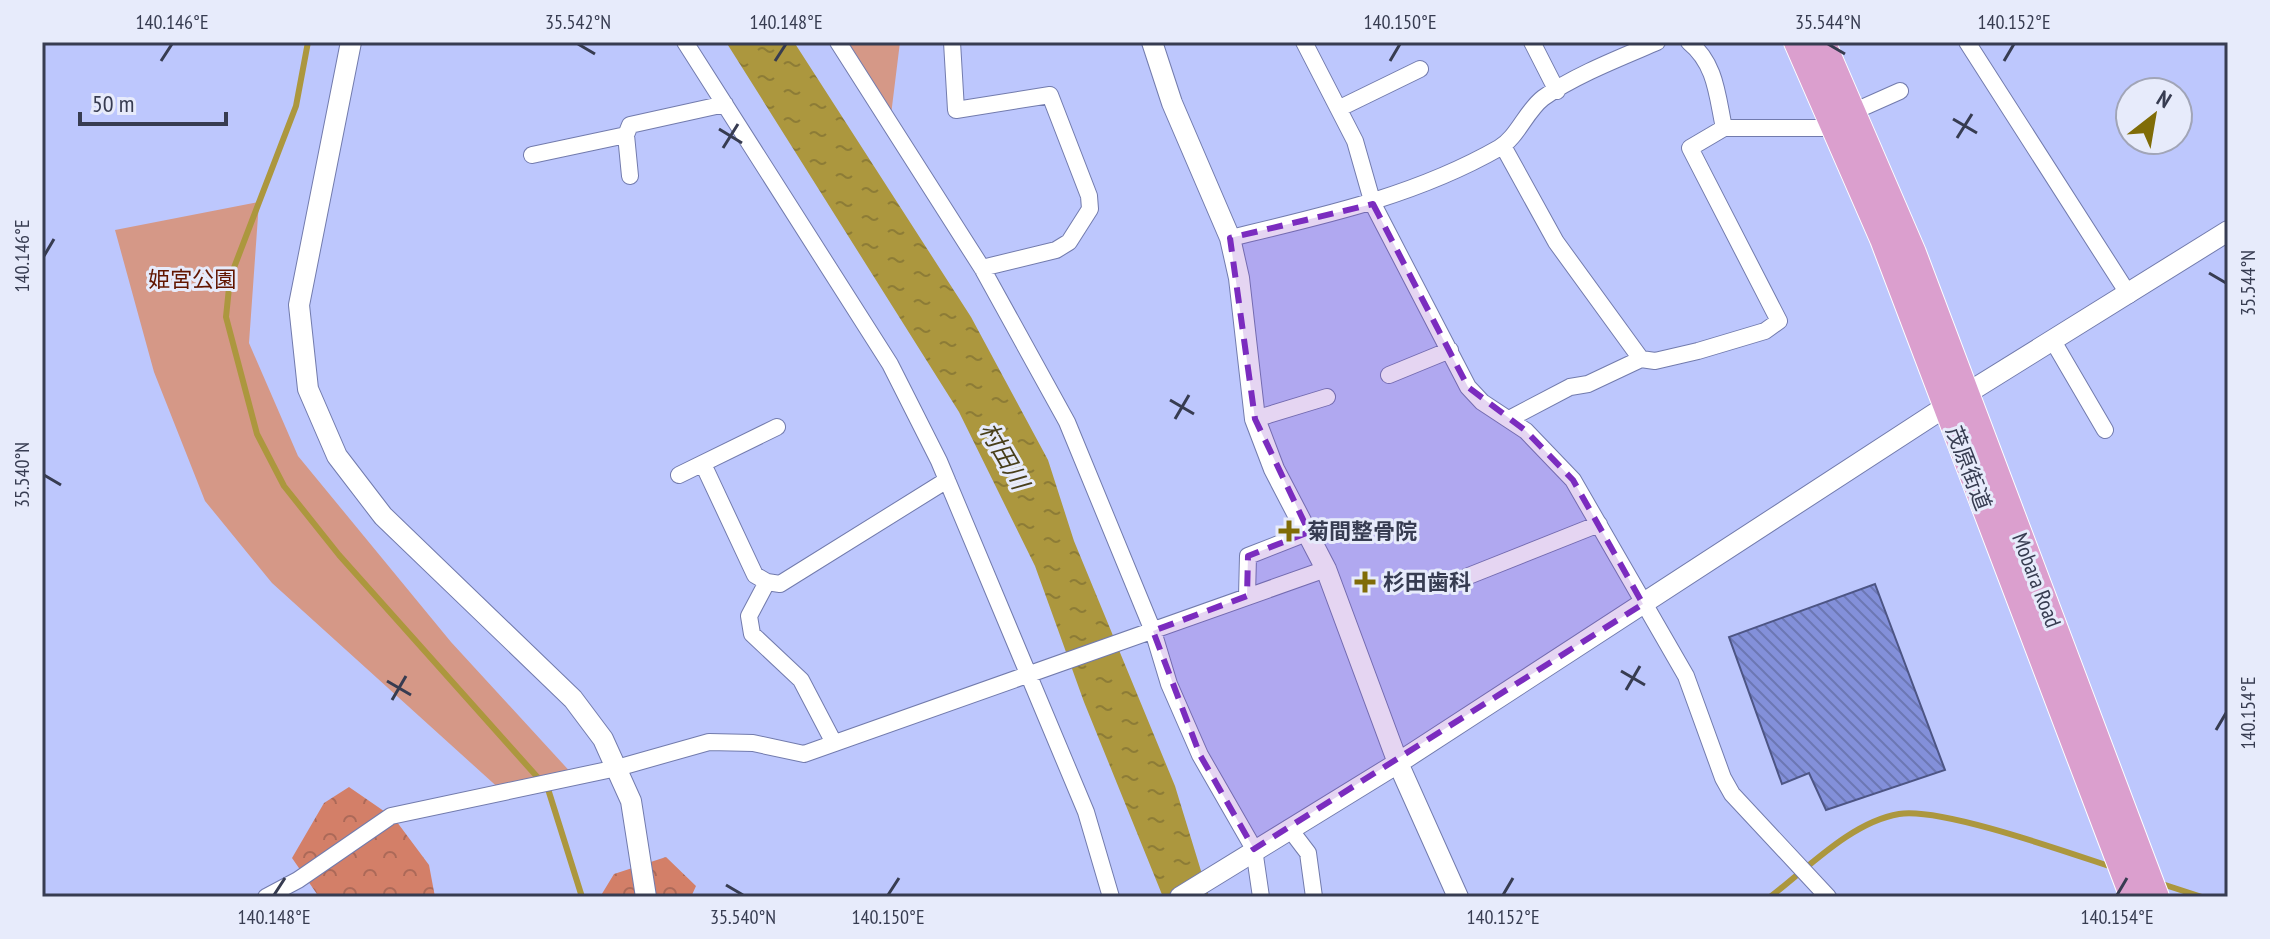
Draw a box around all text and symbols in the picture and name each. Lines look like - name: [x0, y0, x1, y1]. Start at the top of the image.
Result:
- text: 140.146°E: [136, 9, 208, 35]
- text: 35.542°N: [545, 9, 611, 35]
- text: 140.148°E: [750, 9, 822, 35]
- text: 140.150°E: [1364, 9, 1436, 35]
- text: 35.544°N: [1795, 9, 1861, 35]
- text: 140.152°E: [1978, 9, 2050, 35]
- scale bar: [80, 76, 226, 126]
- north arrow: [2114, 76, 2194, 156]
- text: N: [2152, 84, 2177, 114]
- text: 50 m: [92, 88, 134, 119]
- text: 140.146°E: [9, 220, 35, 292]
- text: 35.544°N: [2235, 250, 2261, 316]
- park label: 姫宮公園: [148, 265, 236, 293]
- water label: 村田川: [973, 417, 1037, 497]
- street label: 茂原街道: [1940, 422, 1998, 514]
- text: 35.540°N: [9, 442, 35, 508]
- place label: 菊間整骨院: [1307, 517, 1417, 545]
- marker: 菊間整骨院: [1278, 520, 1300, 542]
- street label: Mobara Road: [2006, 529, 2068, 631]
- place label: 杉田歯科: [1383, 568, 1471, 596]
- marker: 杉田歯科: [1354, 571, 1376, 593]
- text: 140.154°E: [2235, 677, 2261, 749]
- text: 140.148°E: [238, 904, 310, 930]
- text: 35.540°N: [710, 904, 776, 930]
- text: 140.150°E: [852, 904, 924, 930]
- text: 140.152°E: [1467, 904, 1539, 930]
- text: 140.154°E: [2081, 904, 2153, 930]

